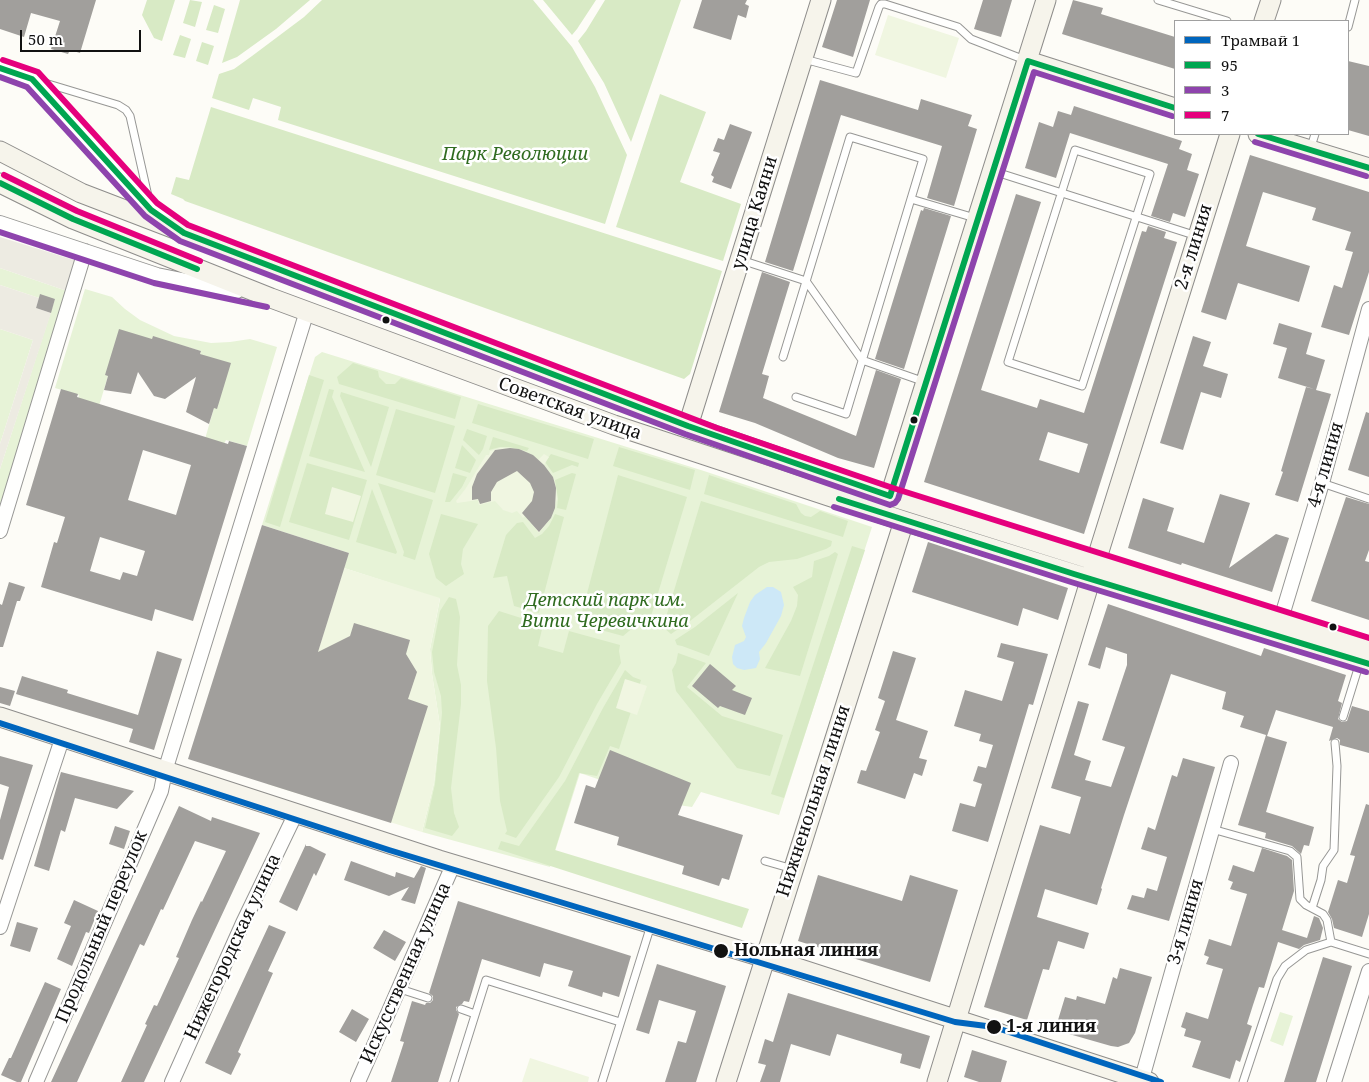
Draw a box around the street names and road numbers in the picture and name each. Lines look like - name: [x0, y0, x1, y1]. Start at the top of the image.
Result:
- street label: улица Каяни: [727, 154, 783, 272]
- street label: 2-я линия: [1171, 202, 1217, 292]
- street label: Советская улица: [495, 373, 645, 445]
- street label: 4-я линия: [1303, 420, 1349, 510]
- street label: Нижненольная линия: [773, 702, 855, 900]
- street label: Продольный переулок: [52, 828, 152, 1026]
- street label: Нижегородская улица: [180, 851, 286, 1043]
- street label: 3-я линия: [1163, 877, 1209, 967]
- street label: Искусственная улица: [356, 879, 456, 1067]

